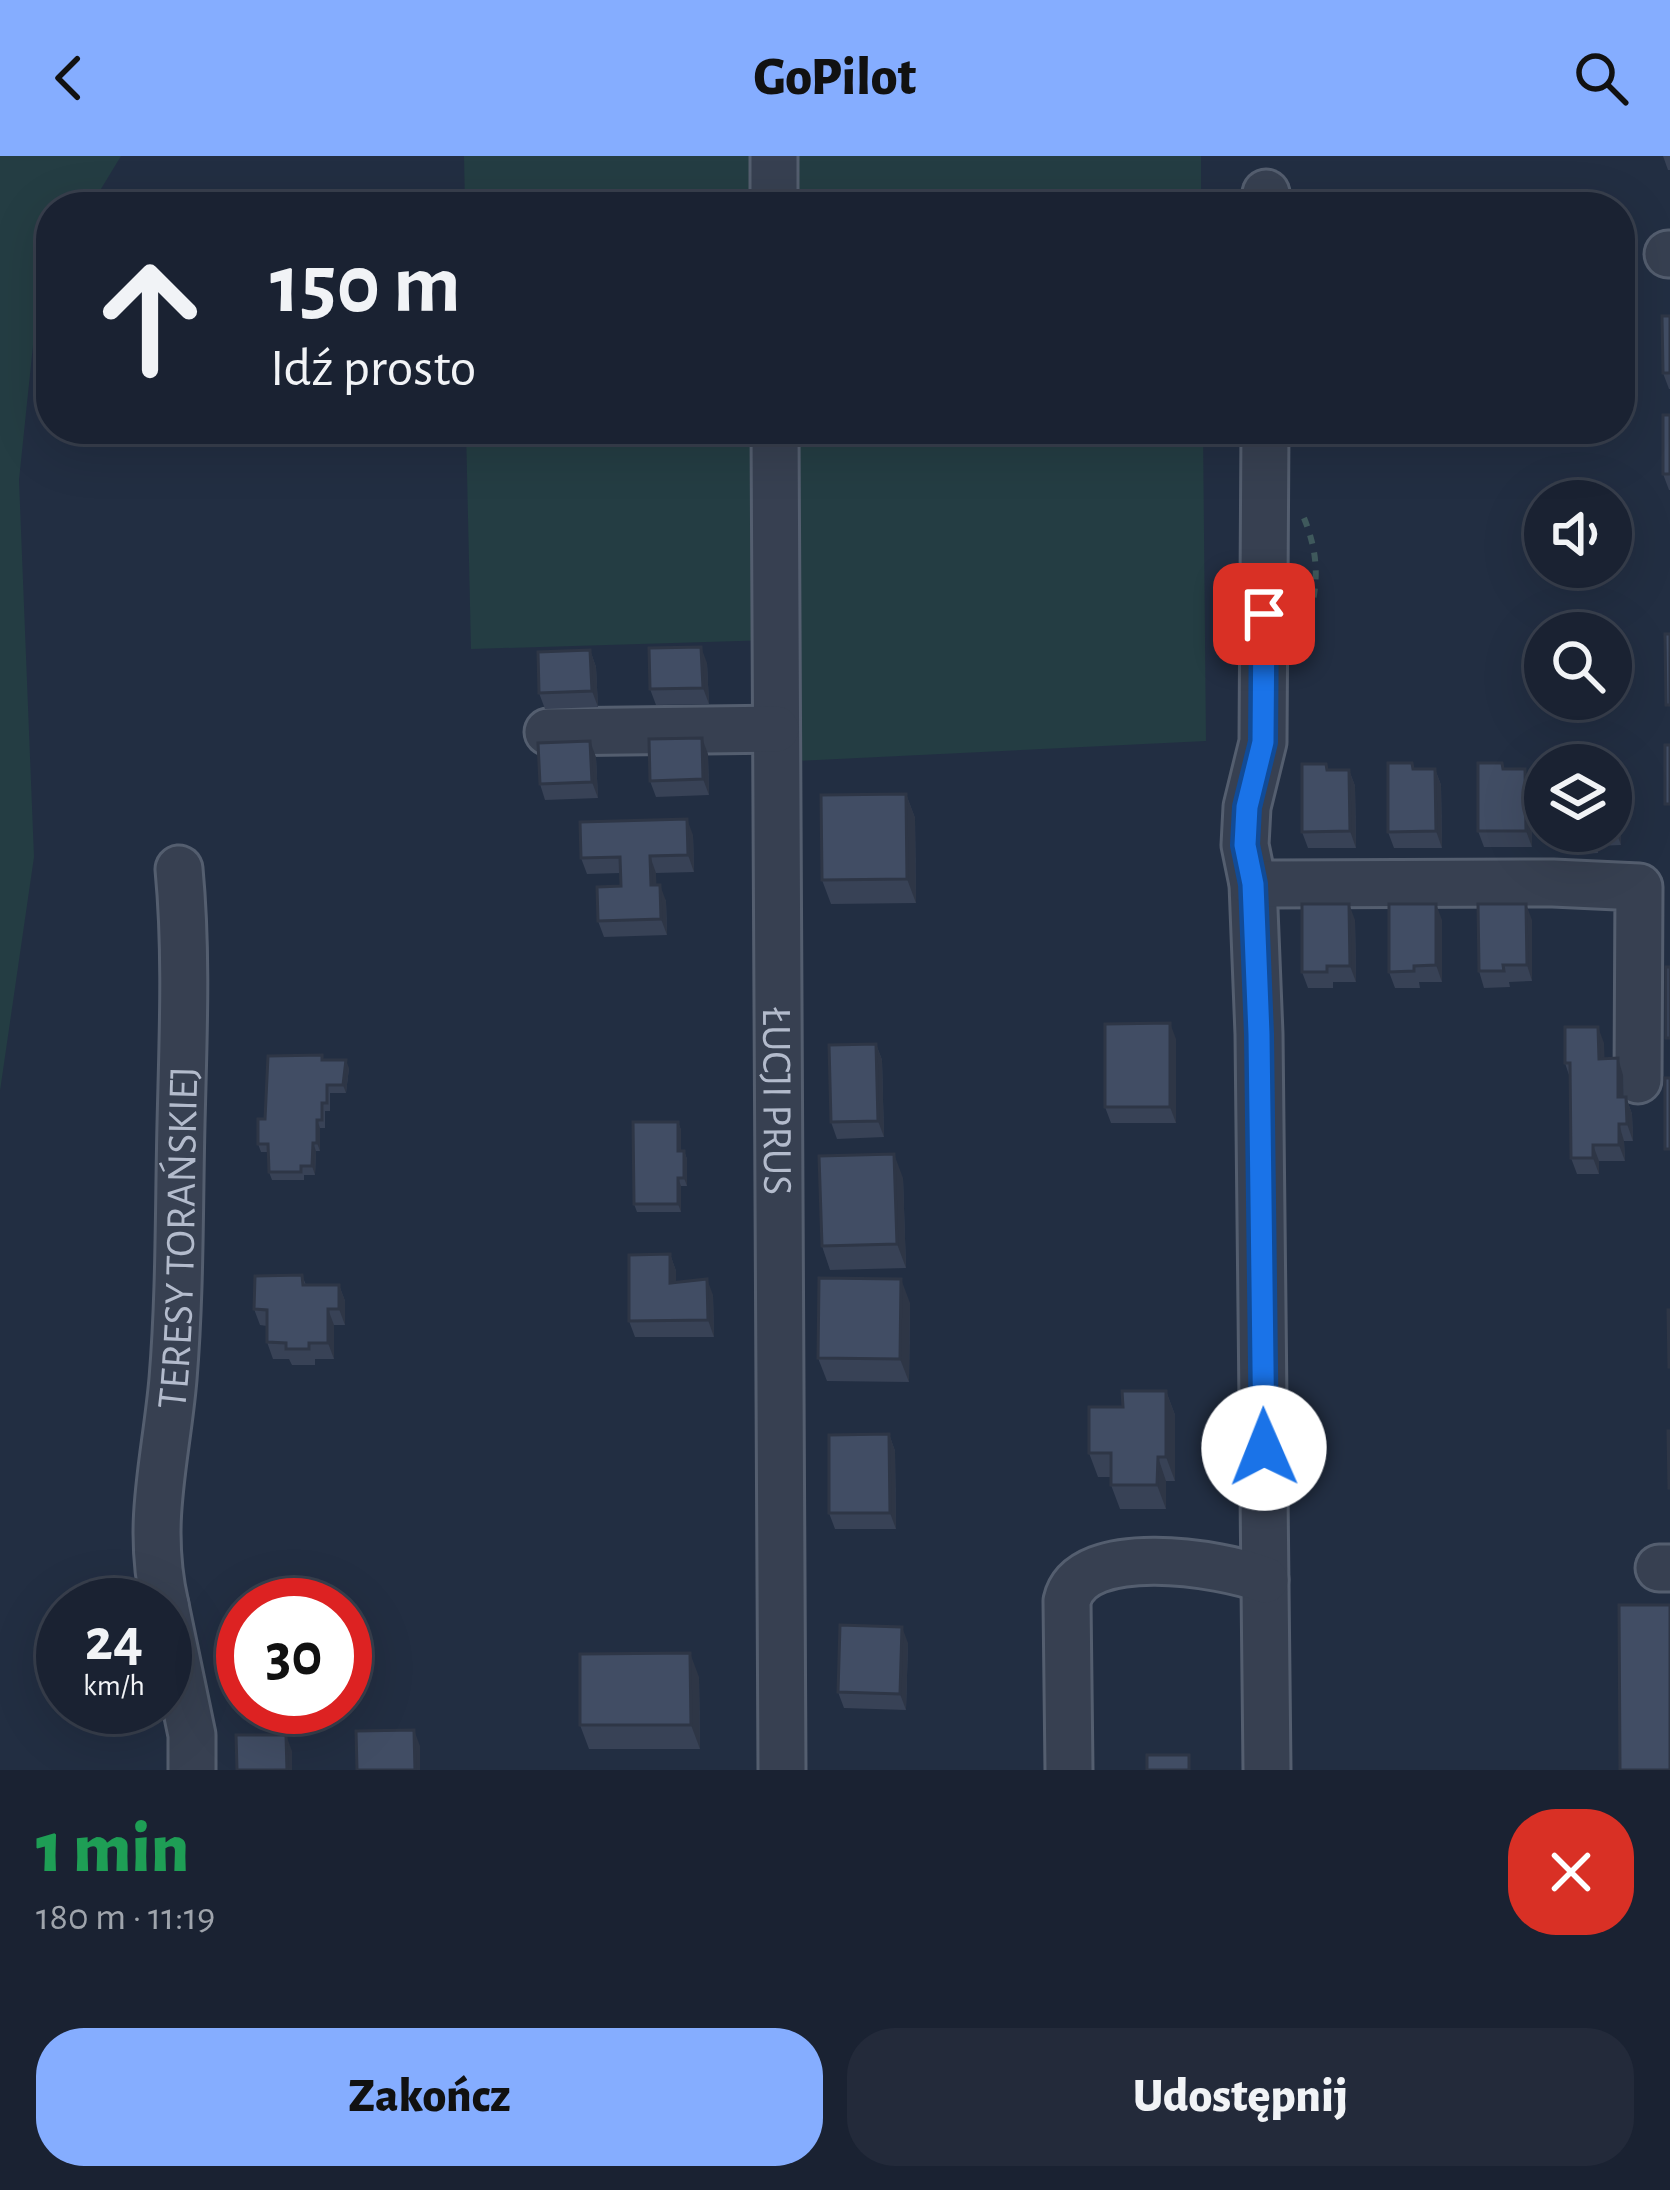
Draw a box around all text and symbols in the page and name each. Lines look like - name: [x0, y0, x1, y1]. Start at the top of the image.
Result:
- icon: back: [36, 45, 102, 111]
- icon: search: [1568, 45, 1634, 111]
- text: GoPilot: [754, 51, 916, 105]
- icon: ahead: [72, 240, 228, 396]
- text: 150 m: [270, 244, 461, 328]
- text: Idź prosto: [270, 342, 476, 396]
- map controls: [1524, 480, 1632, 852]
- button: sound: [1524, 480, 1632, 588]
- pin: [1213, 563, 1315, 665]
- icon: arrive: [1231, 581, 1297, 647]
- button: search: [1524, 612, 1632, 720]
- button: layers: [1524, 744, 1632, 852]
- street label: ŁUCJI PRUS: [755, 1007, 798, 1195]
- street label: TERESY TORAŃSKIEJ: [151, 1066, 205, 1411]
- position arrow: [1201, 1385, 1327, 1511]
- speed limit sign: 30: [216, 1578, 372, 1734]
- text: 24: [85, 1611, 143, 1671]
- text: km/h: [83, 1671, 145, 1701]
- button: close: [1508, 1809, 1634, 1935]
- text: 1 min: [36, 1813, 189, 1885]
- text: 180 m · 11:19: [36, 1898, 215, 1937]
- button: Zakończ: [36, 2028, 823, 2166]
- button: Udostępnij: [847, 2028, 1634, 2166]

